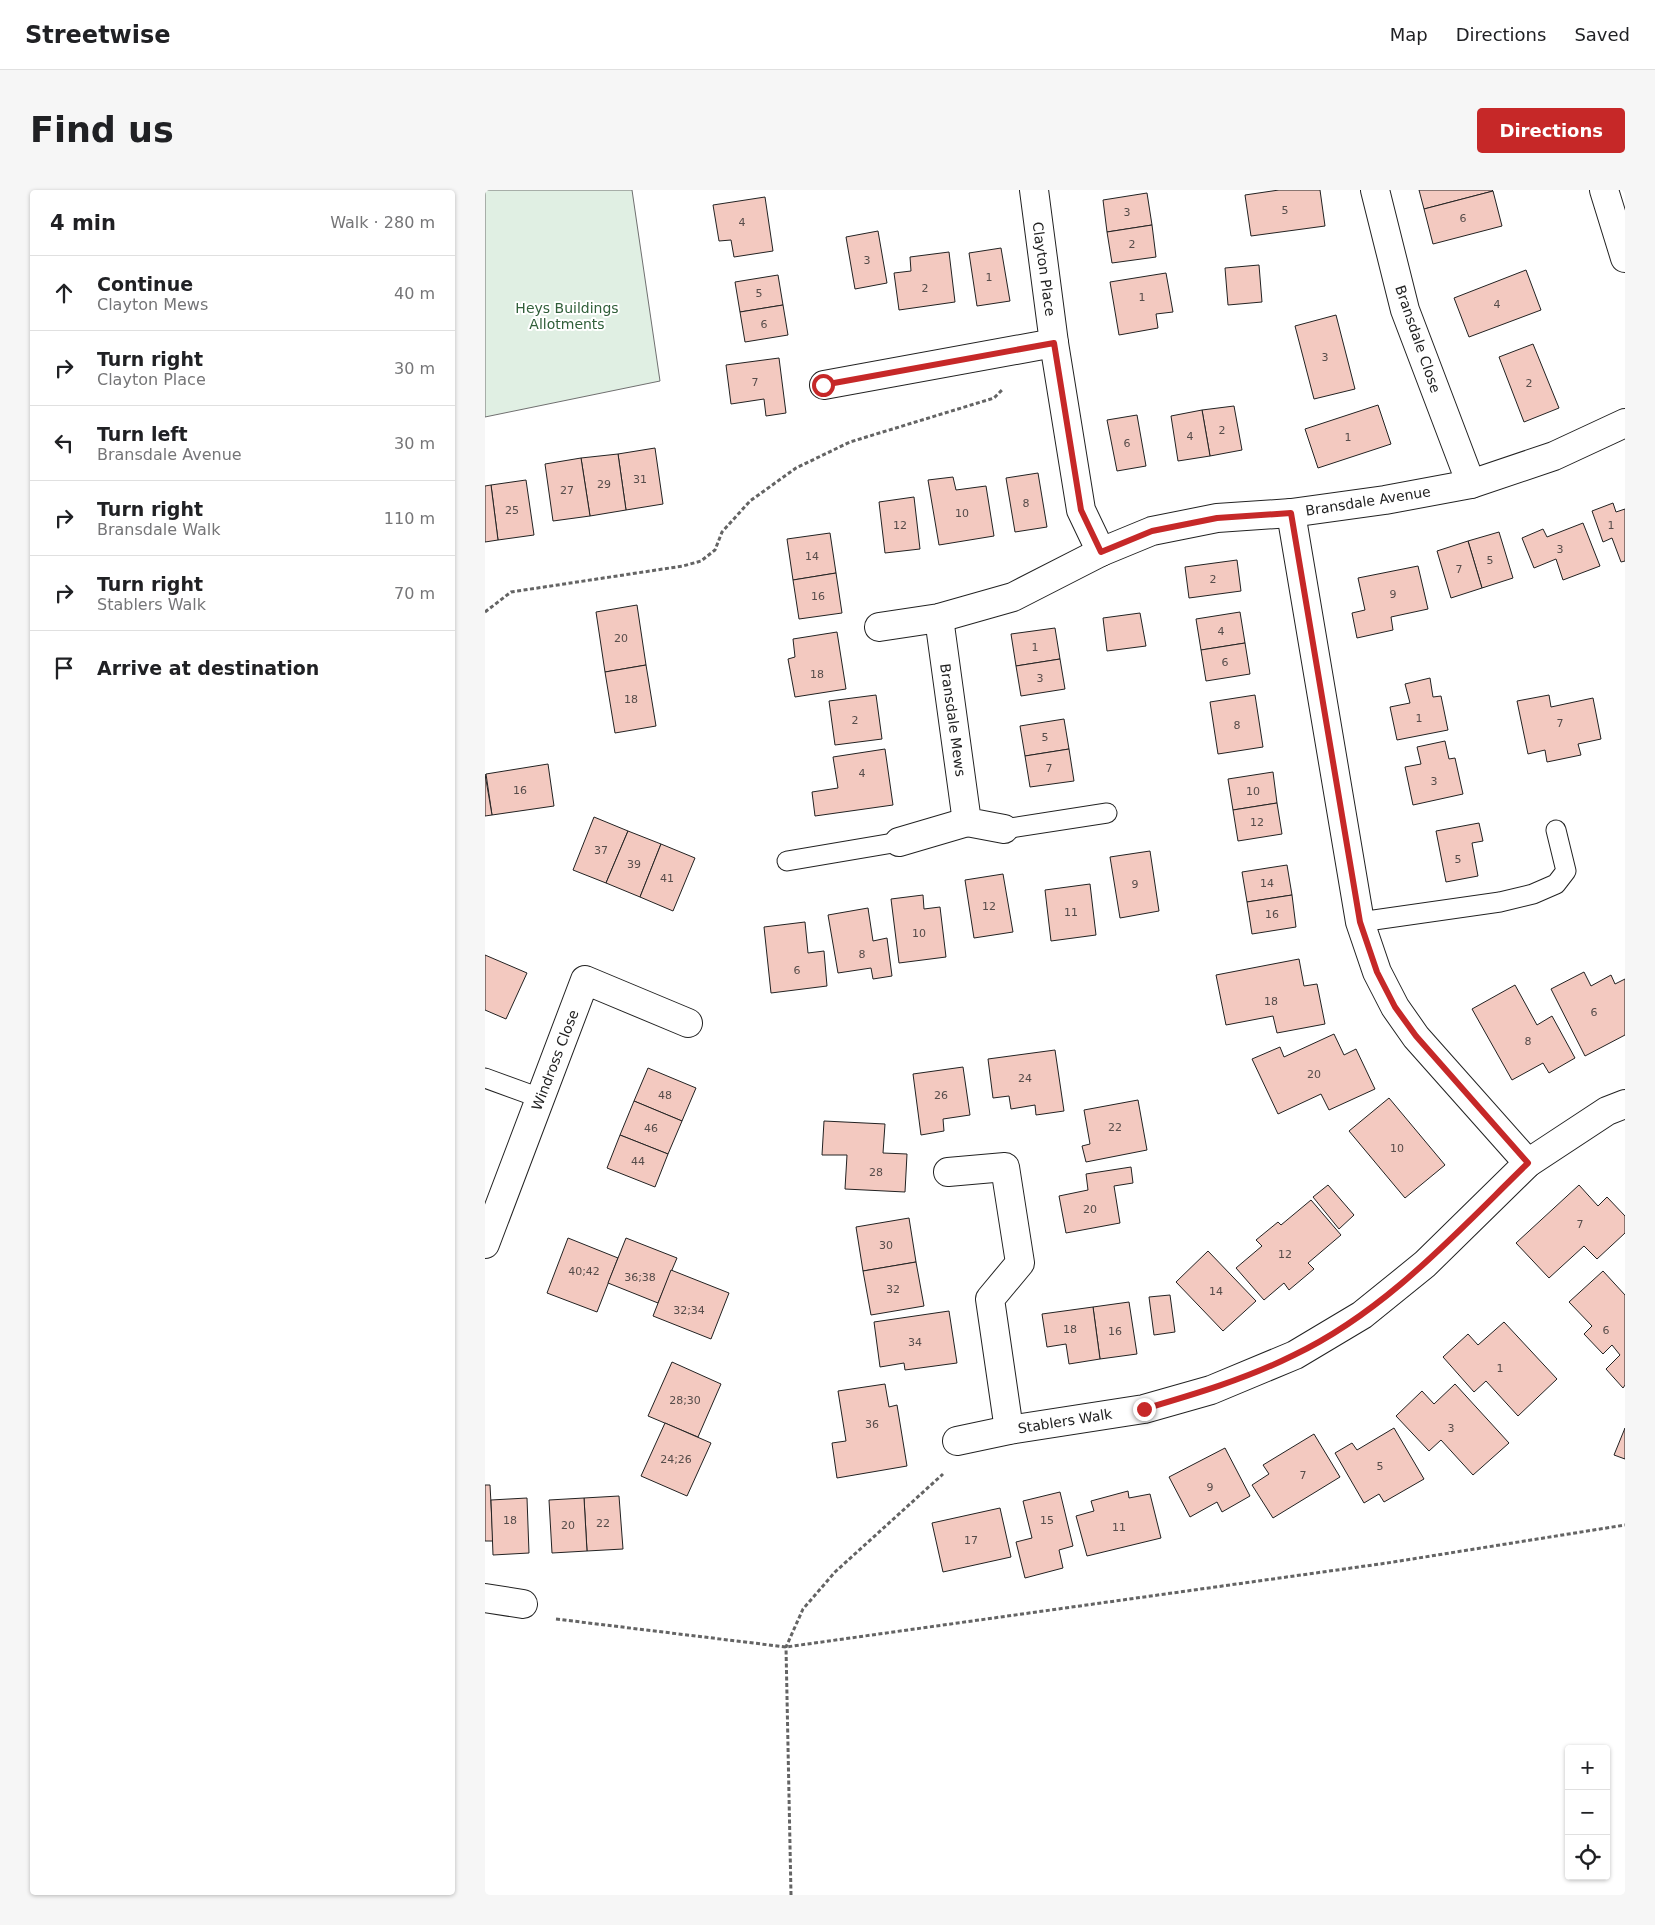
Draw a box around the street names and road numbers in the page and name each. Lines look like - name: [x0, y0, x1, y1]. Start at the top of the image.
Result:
- street label: Clayton Place: [1029, 221, 1059, 317]
- street label: Bransdale Close: [1392, 283, 1444, 395]
- street label: Bransdale Avenue: [1304, 483, 1432, 519]
- street label: Bransdale Mews: [937, 662, 969, 778]
- street label: Windross Close: [528, 1007, 582, 1113]
- street label: Stablers Walk: [1017, 1405, 1114, 1436]

